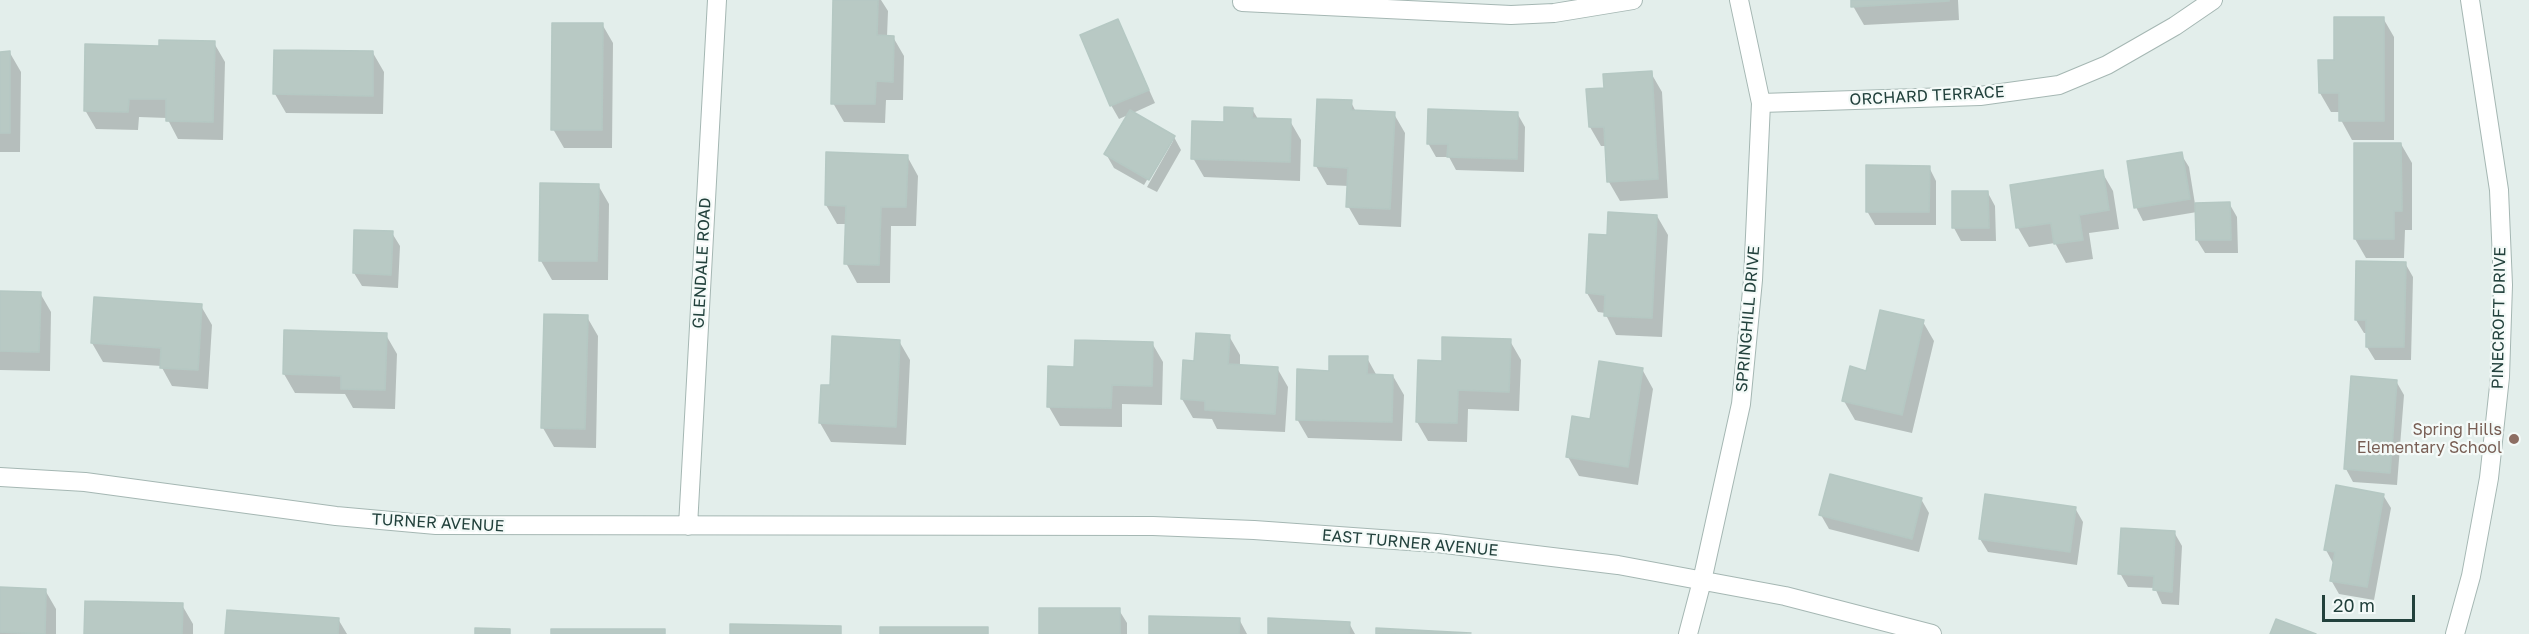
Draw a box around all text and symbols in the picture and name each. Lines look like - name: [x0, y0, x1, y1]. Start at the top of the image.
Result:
- street label: ORCHARD TERRACE: [1849, 82, 2005, 110]
- street label: GLENDALE ROAD: [689, 197, 715, 329]
- street label: SPRINGHILL DRIVE: [1732, 245, 1764, 393]
- street label: PINECROFT DRIVE: [2488, 247, 2510, 389]
- place label: Spring Hills Elementary School: [2357, 420, 2502, 458]
- marker: Spring Hills Elementary School: [2507, 432, 2521, 446]
- street label: TURNER AVENUE: [371, 510, 505, 536]
- street label: EAST TURNER AVENUE: [1321, 526, 1499, 560]
- scale bar: [2325, 583, 2418, 621]
- text: 20 m: [2333, 594, 2375, 616]

